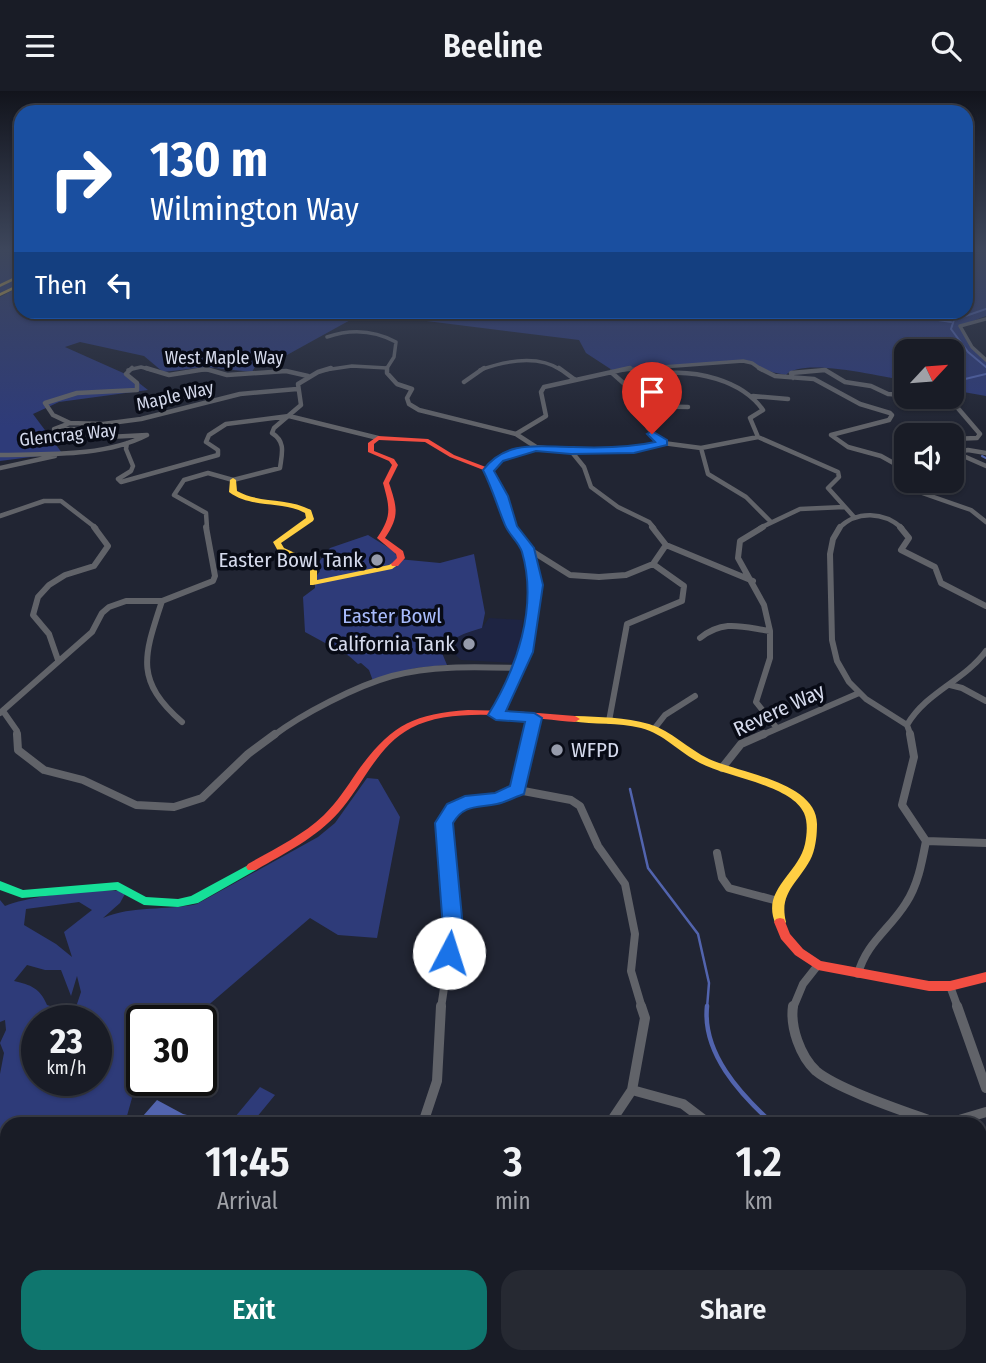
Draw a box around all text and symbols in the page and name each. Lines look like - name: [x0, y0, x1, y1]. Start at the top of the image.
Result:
- icon: menu: [21, 27, 59, 65]
- text: Beeline: [443, 27, 543, 65]
- icon: search: [927, 27, 965, 65]
- text: 130 m: [150, 130, 268, 189]
- icon: right: [35, 133, 126, 224]
- text: Wilmington Way: [150, 190, 359, 228]
- icon: left: [101, 266, 139, 304]
- text: Then: [35, 270, 87, 301]
- north arrow: [894, 339, 964, 409]
- map controls: [894, 339, 964, 493]
- street label: West Maple Way: [165, 347, 283, 369]
- pin: [622, 362, 682, 434]
- icon: arrive: [633, 373, 671, 411]
- street label: Maple Way: [134, 376, 216, 416]
- street label: Glencrag Way: [18, 419, 118, 451]
- button: sound: [894, 423, 964, 493]
- place label: Easter Bowl Tank: [219, 547, 363, 573]
- marker: Easter Bowl Tank: [369, 552, 385, 568]
- park label: Easter Bowl: [342, 603, 442, 629]
- place label: California Tank: [328, 631, 455, 657]
- marker: California Tank: [461, 636, 477, 652]
- street label: Revere Way: [729, 677, 829, 742]
- place label: WFPD: [571, 737, 619, 763]
- marker: WFPD: [549, 742, 565, 758]
- position arrow: [412, 916, 486, 990]
- speed limit sign: 30: [126, 1005, 217, 1096]
- text: 23: [50, 1020, 83, 1062]
- text: km/h: [46, 1057, 87, 1079]
- text: 11:45: [205, 1137, 290, 1187]
- text: 3: [503, 1137, 523, 1187]
- text: 1.2: [736, 1137, 782, 1187]
- text: Arrival: [217, 1187, 278, 1215]
- text: min: [495, 1187, 531, 1215]
- text: km: [745, 1187, 773, 1215]
- button: Exit: [21, 1270, 487, 1350]
- button: Share: [501, 1270, 966, 1350]

